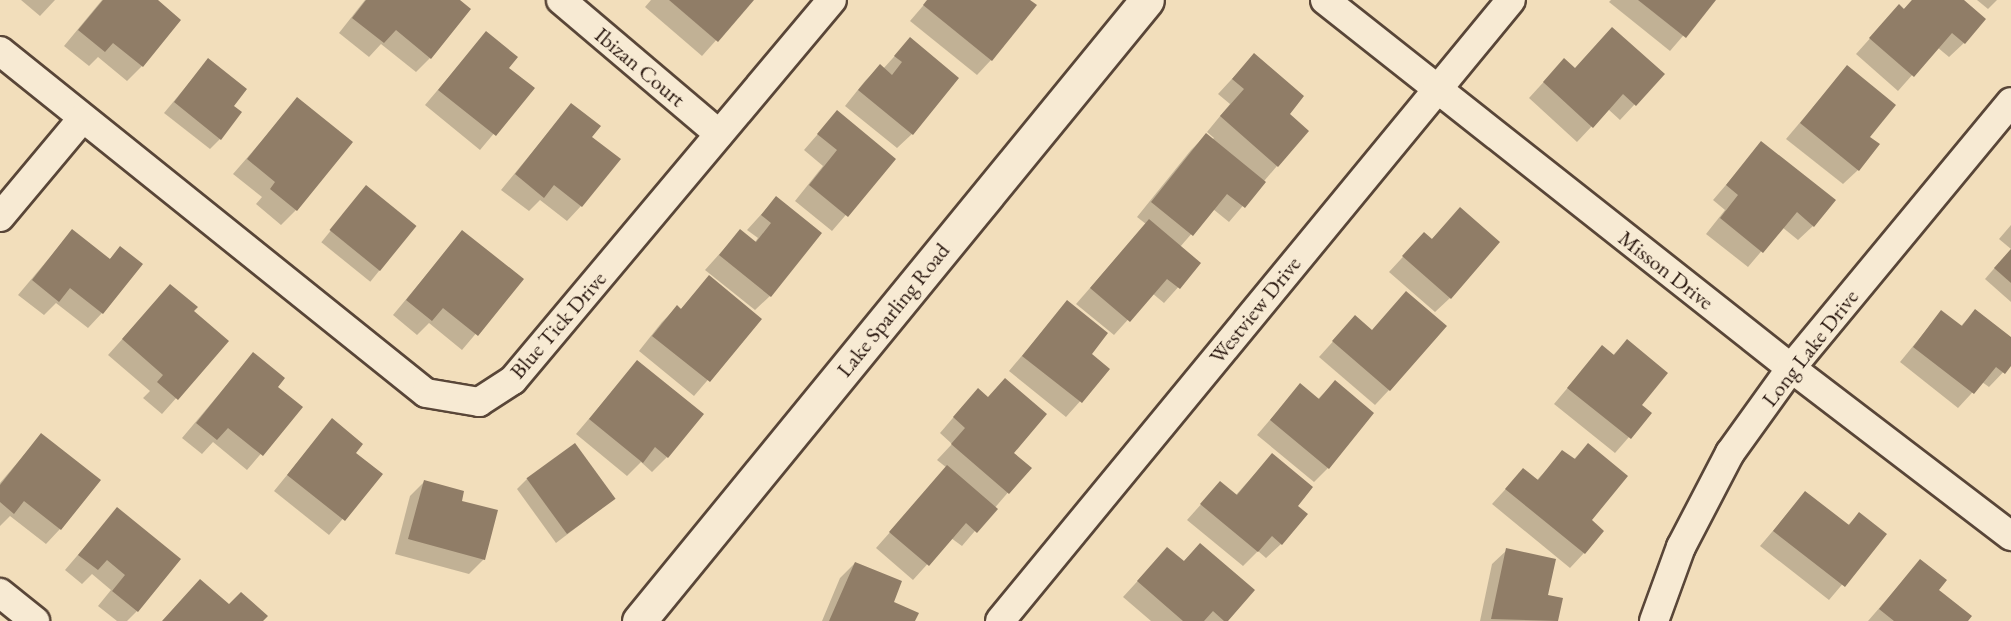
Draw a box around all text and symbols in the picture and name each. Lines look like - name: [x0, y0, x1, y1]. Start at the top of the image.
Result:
- street label: Ibizan Court: [590, 22, 690, 112]
- street label: Misson Drive: [1613, 225, 1719, 315]
- street label: Lake Sparling Road: [831, 238, 955, 382]
- street label: Westview Drive: [1204, 251, 1306, 369]
- street label: Blue Tick Drive: [504, 266, 612, 384]
- street label: Long Lake Drive: [1756, 284, 1864, 412]

